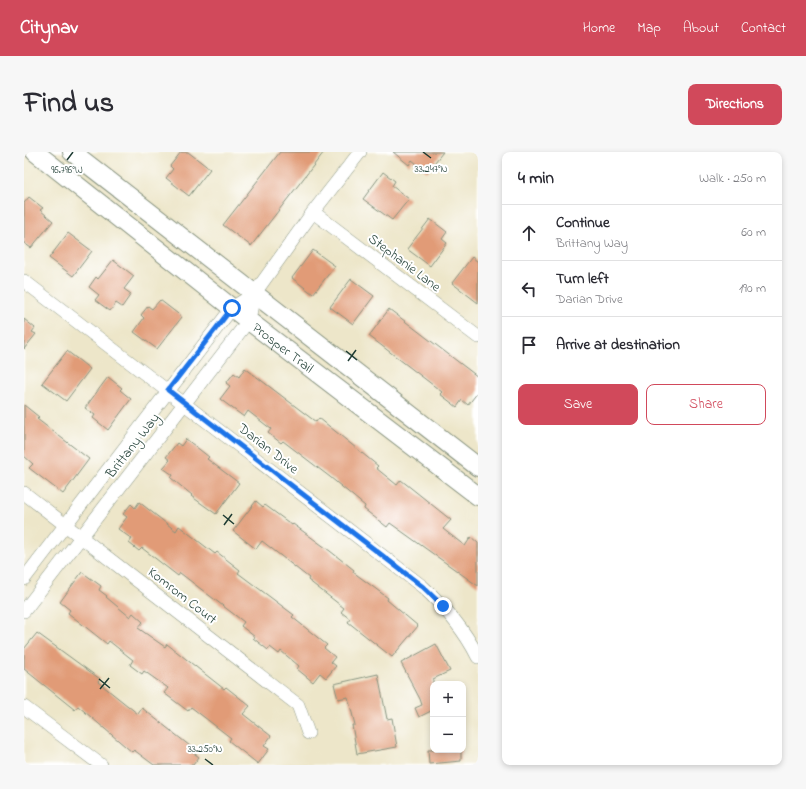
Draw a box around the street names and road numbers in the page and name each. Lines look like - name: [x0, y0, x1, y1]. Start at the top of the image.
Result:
- street label: Stephanie Lane: [363, 229, 446, 298]
- street label: Prosper Trail: [247, 318, 318, 379]
- street label: Brittany Way: [100, 409, 166, 484]
- street label: Darian Drive: [232, 418, 303, 480]
- street label: Komrom Court: [143, 562, 221, 630]

